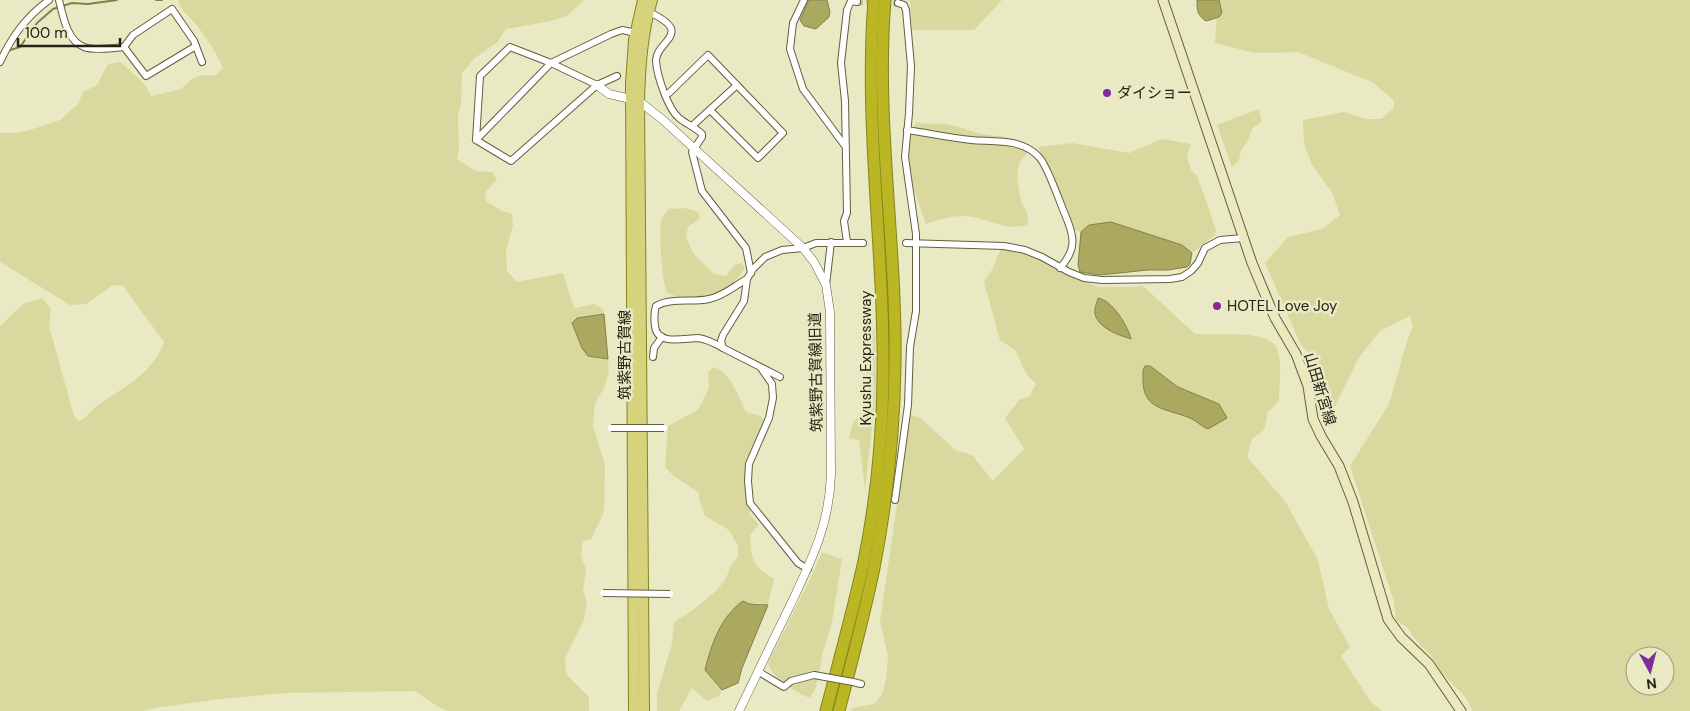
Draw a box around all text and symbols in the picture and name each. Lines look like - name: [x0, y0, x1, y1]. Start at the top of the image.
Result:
- scale bar: [18, 15, 120, 47]
- text: 100 m: [25, 23, 68, 43]
- place label: ダイショー: [1117, 83, 1192, 103]
- marker: ダイショー: [1101, 87, 1113, 99]
- street label: Kyushu Expressway: [856, 290, 876, 426]
- place label: HOTEL Love Joy: [1227, 296, 1338, 316]
- marker: HOTEL Love Joy: [1211, 300, 1223, 312]
- street label: 筑紫野古賀線: [615, 310, 635, 400]
- street label: 筑紫野古賀線旧道: [805, 312, 827, 432]
- street label: 山田新宮線: [1299, 350, 1341, 428]
- north arrow: [1625, 646, 1675, 696]
- text: N: [1645, 674, 1658, 693]

